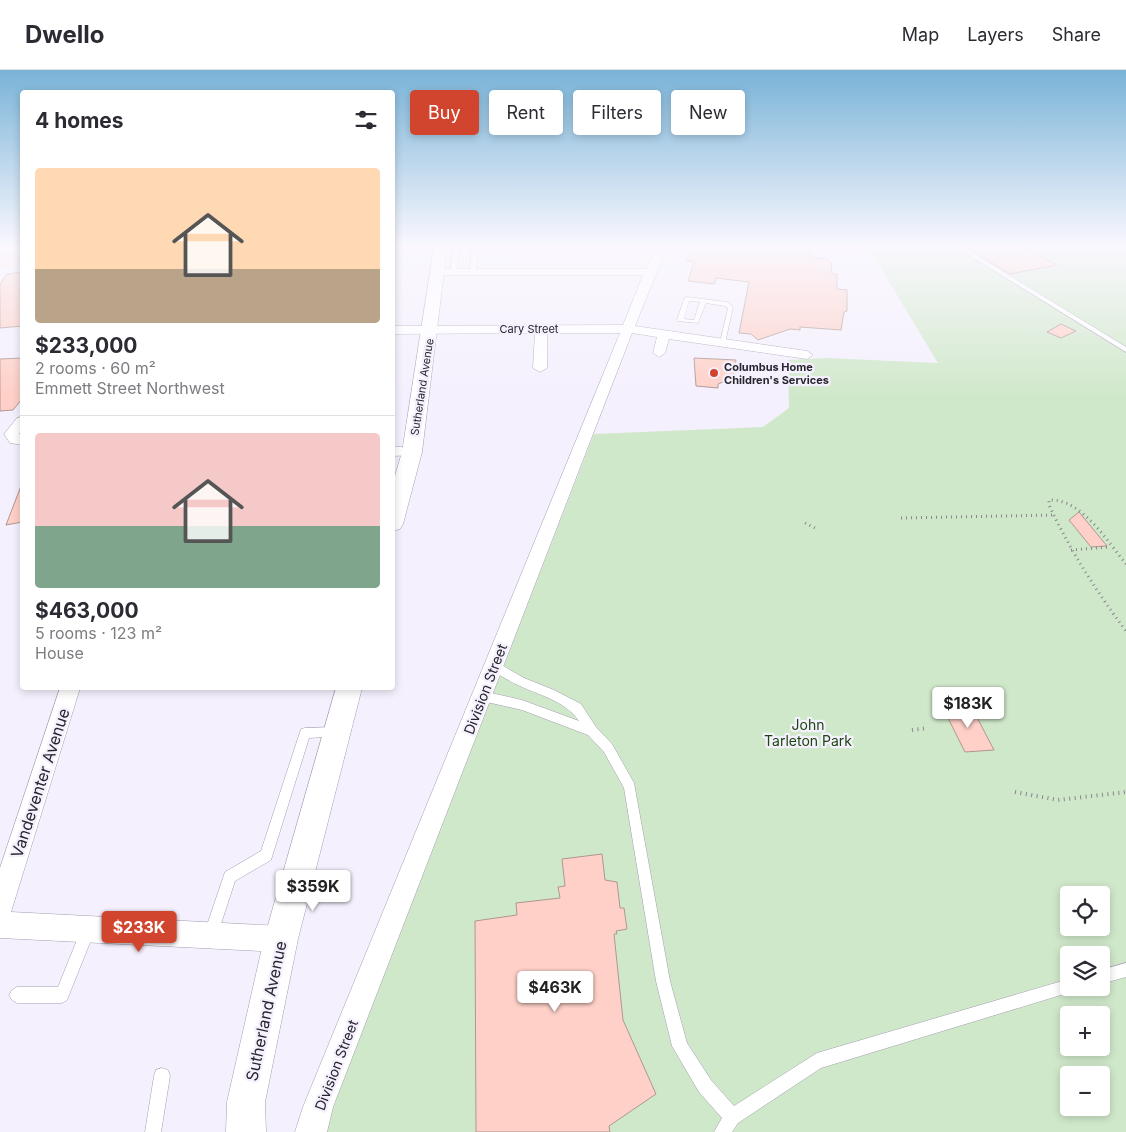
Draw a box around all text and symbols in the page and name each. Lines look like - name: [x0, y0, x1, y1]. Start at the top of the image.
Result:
- text: Dwello: [25, 20, 104, 49]
- text: Map: [902, 24, 939, 45]
- text: Layers: [967, 24, 1024, 45]
- text: Share: [1052, 24, 1101, 45]
- chip: Buy: [410, 90, 479, 135]
- chip: Rent: [489, 90, 563, 135]
- chip: Filters: [573, 90, 661, 135]
- chip: New: [671, 90, 745, 135]
- icon: filters: [352, 106, 380, 134]
- text: 4 homes: [35, 108, 124, 133]
- icon: home: [163, 200, 253, 290]
- street label: Cary Street: [500, 322, 559, 336]
- text: $233,000: [35, 333, 138, 358]
- street label: Sutherland Avenue: [407, 337, 437, 437]
- text: 2 rooms · 60 m²: [35, 358, 156, 378]
- place label: Columbus Home Children's Services: [724, 360, 829, 387]
- marker: Columbus Home Children's Services: [708, 367, 720, 379]
- text: Emmett Street Northwest: [35, 378, 225, 398]
- icon: home: [163, 466, 253, 556]
- text: $463,000: [35, 598, 139, 623]
- text: 5 rooms · 123 m²: [35, 623, 162, 643]
- street label: Division Street: [460, 641, 510, 737]
- text: House: [35, 643, 84, 663]
- pin: $183K: [933, 686, 1003, 729]
- text: $183K: [943, 693, 993, 713]
- street label: Vandeventer Avenue: [6, 706, 74, 860]
- park label: John Tarleton Park: [764, 716, 852, 749]
- pin: $359K: [278, 870, 348, 912]
- text: $359K: [287, 876, 339, 896]
- map controls: [1060, 886, 1110, 1116]
- button: locate: [1060, 886, 1110, 936]
- pin: $233K: [104, 910, 174, 953]
- text: $233K: [113, 917, 165, 937]
- street label: Sutherland Avenue: [241, 939, 291, 1083]
- button: layers: [1060, 946, 1110, 996]
- pin: $463K: [520, 970, 590, 1013]
- text: $463K: [528, 977, 582, 997]
- button: +: [1060, 1006, 1110, 1056]
- street label: Division Street: [311, 1017, 361, 1113]
- button: −: [1060, 1066, 1110, 1116]

